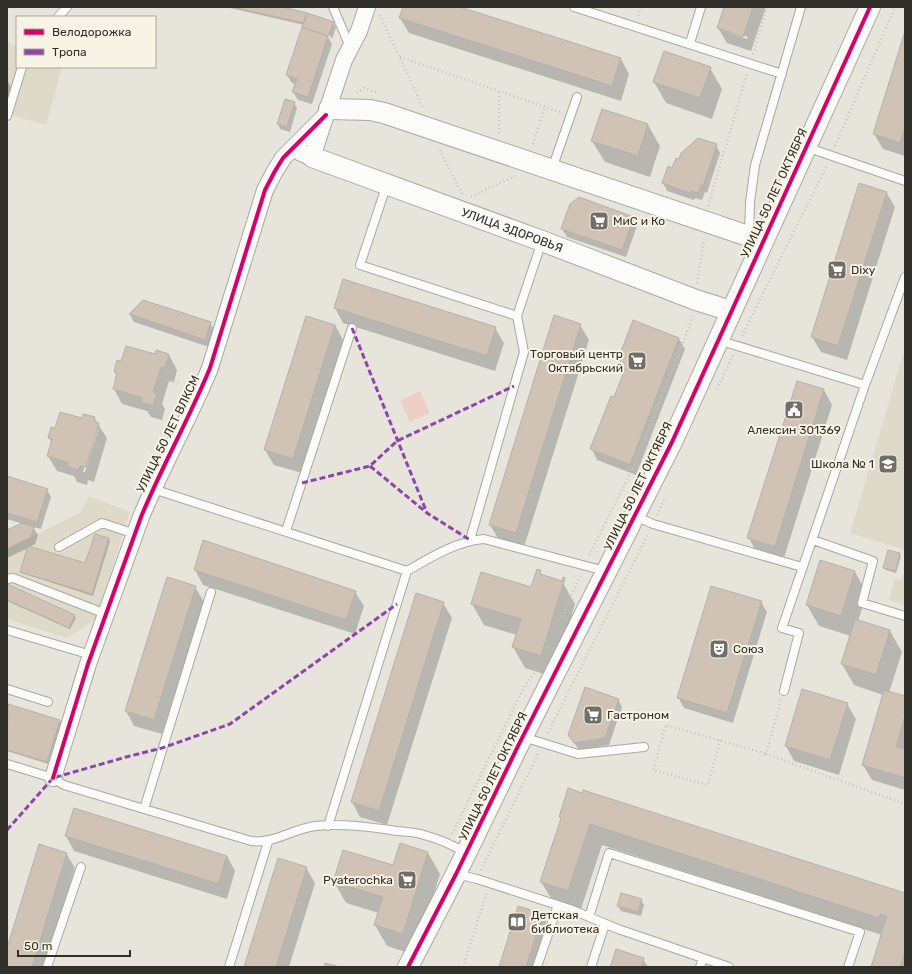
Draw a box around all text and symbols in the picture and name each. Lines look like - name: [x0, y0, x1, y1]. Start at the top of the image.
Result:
- legend: [16, 16, 156, 68]
- text: Велодорожка: [52, 25, 131, 39]
- text: Тропа: [52, 45, 87, 59]
- street label: УЛИЦА 50 ЛЕТ ОКТЯБРЯ: [738, 126, 810, 260]
- street label: УЛИЦА ЗДОРОВЬЯ: [459, 205, 565, 255]
- supermarket icon: МиС и Ко: [588, 210, 610, 232]
- place label: МиС и Ко: [613, 214, 665, 228]
- supermarket icon: Dixy: [826, 259, 848, 281]
- place label: Dixy: [851, 263, 876, 277]
- place label: Торговый центр Октябрьский: [530, 347, 623, 375]
- supermarket icon: Торговый центр Октябрьский: [626, 350, 648, 372]
- street label: УЛИЦА 50 ЛЕТ ВЛКСМ: [134, 373, 202, 495]
- public building icon: Алексин 301369: [783, 399, 805, 421]
- street label: УЛИЦА 50 ЛЕТ ОКТЯБРЯ: [601, 420, 675, 552]
- place label: Алексин 301369: [747, 423, 841, 437]
- school or university icon: Школа № 1: [877, 453, 899, 475]
- place label: Школа № 1: [811, 457, 874, 471]
- theatre icon: Союз: [708, 638, 730, 660]
- place label: Союз: [733, 642, 764, 656]
- supermarket icon: Гастроном: [582, 704, 604, 726]
- place label: Гастроном: [607, 708, 669, 722]
- street label: УЛИЦА 50 ЛЕТ ОКТЯБРЯ: [456, 710, 530, 842]
- supermarket icon: Pyaterochka: [396, 869, 418, 891]
- place label: Pyaterochka: [323, 873, 393, 887]
- place label: Детская библиотека: [531, 908, 599, 936]
- library icon: Детская библиотека: [506, 911, 528, 933]
- scale bar: [18, 932, 130, 958]
- text: 50 m: [24, 939, 52, 953]

